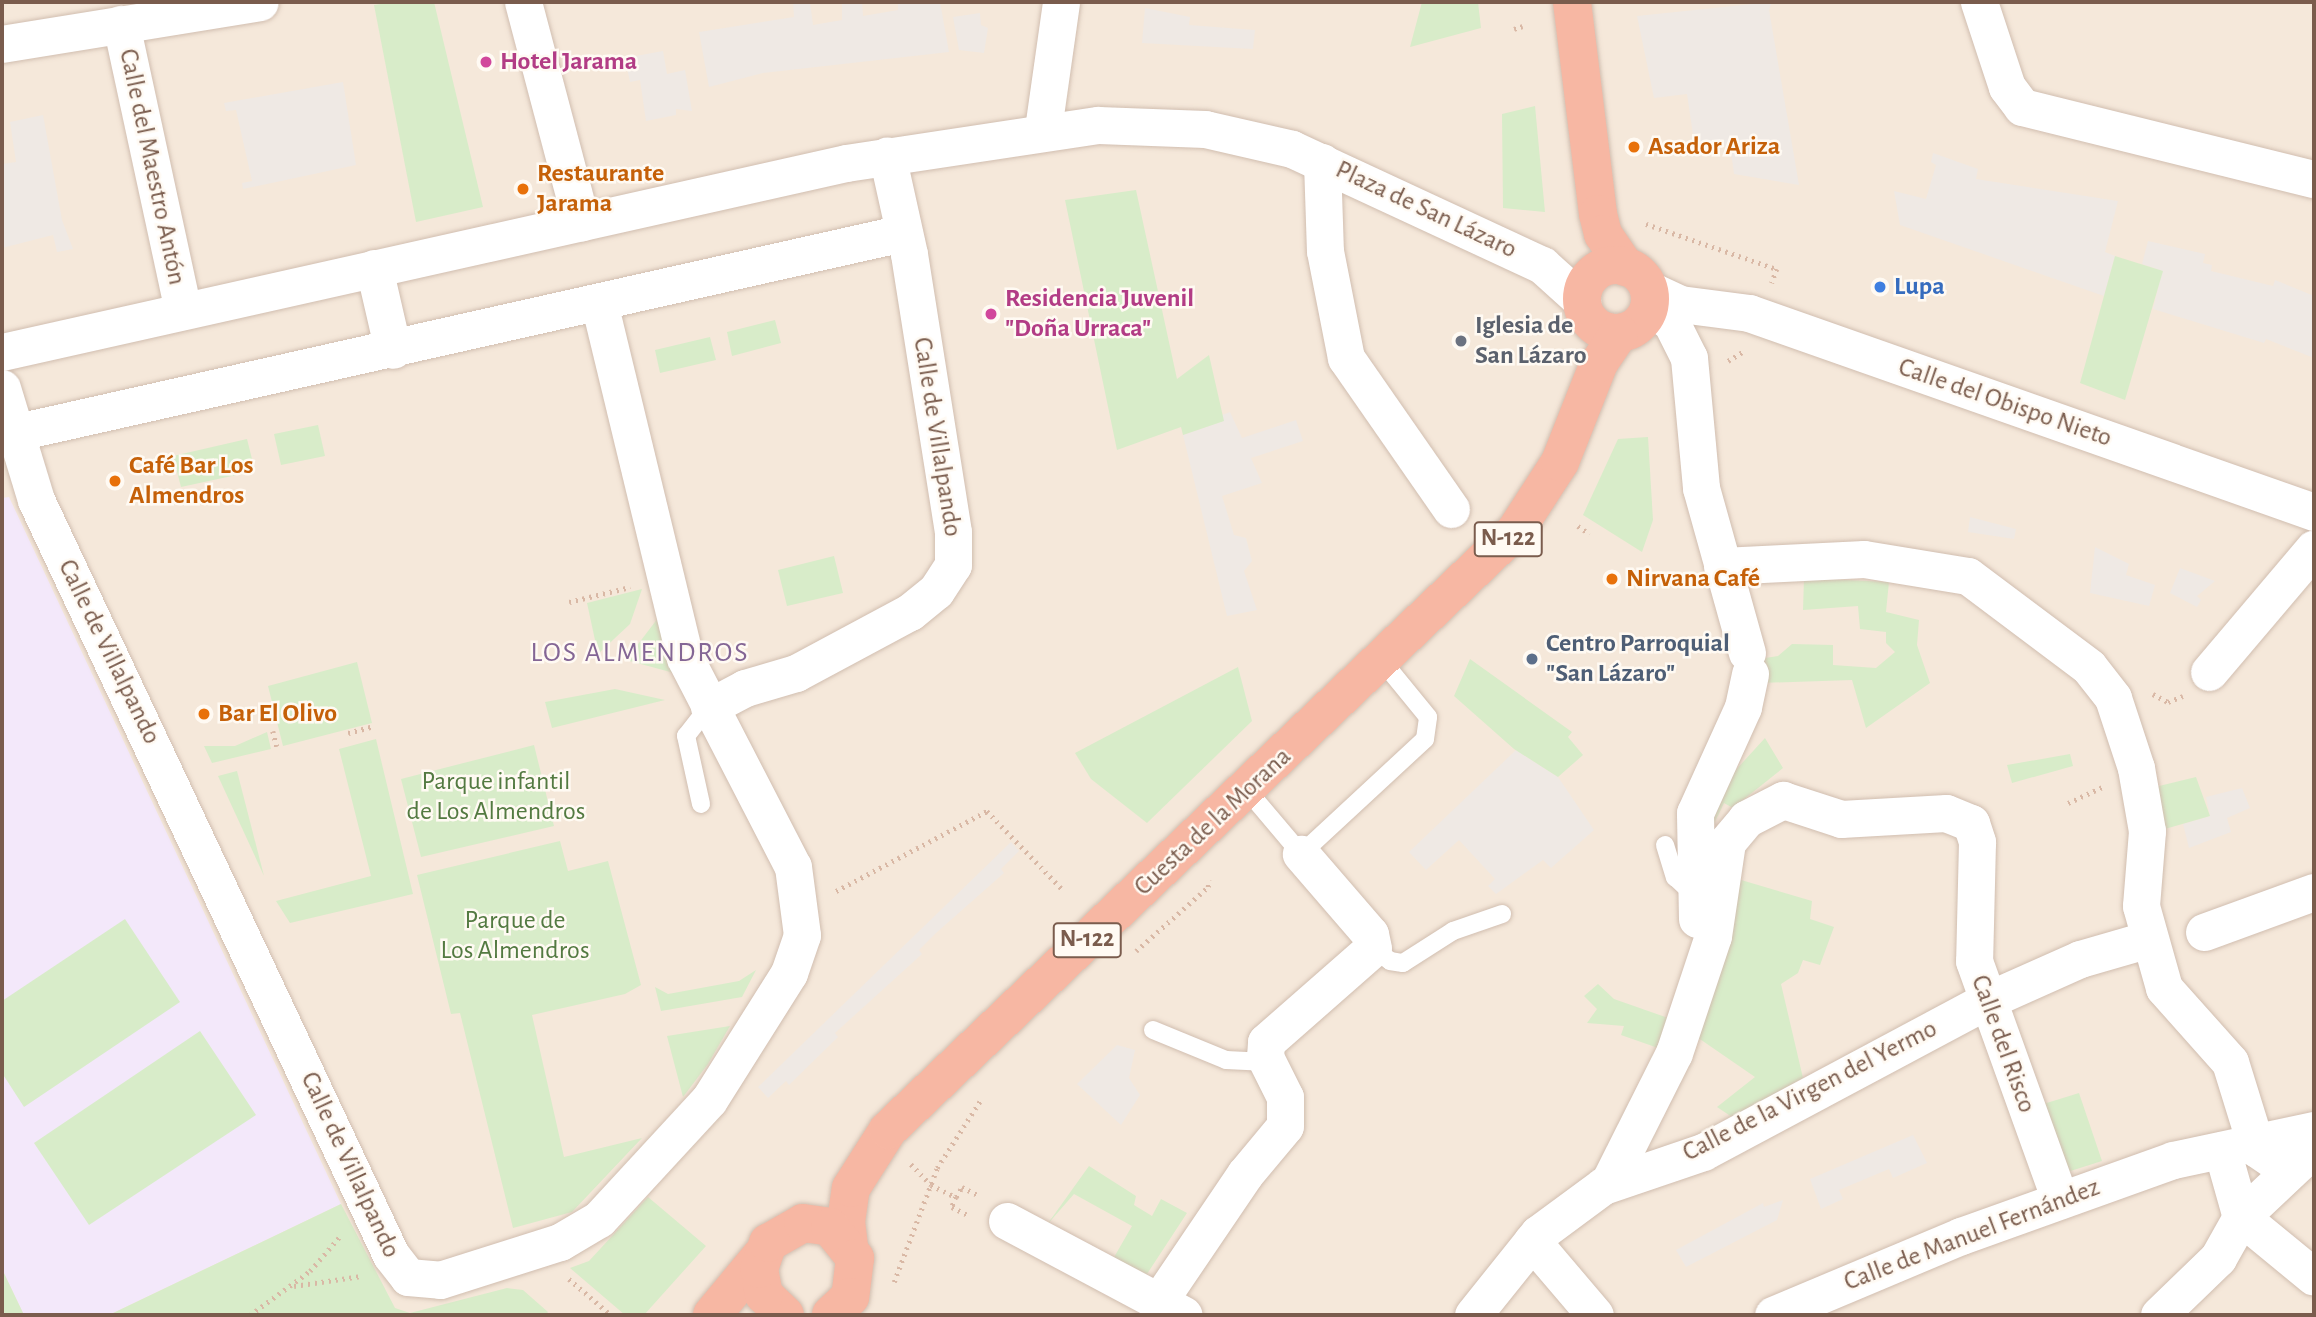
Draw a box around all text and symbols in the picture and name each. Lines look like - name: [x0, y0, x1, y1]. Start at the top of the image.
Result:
- street label: Calle del Maestro Antón: [112, 46, 192, 288]
- place label: Hotel Jarama: [500, 46, 637, 78]
- marker: Hotel Jarama: [478, 54, 494, 70]
- place label: Asador Ariza: [1648, 131, 1780, 163]
- marker: Asador Ariza: [1626, 139, 1642, 155]
- street label: Plaza de San Lázaro: [1330, 154, 1522, 266]
- place label: Restaurante Jarama: [537, 158, 664, 220]
- marker: Restaurante Jarama: [515, 181, 531, 197]
- place label: Lupa: [1894, 271, 1945, 303]
- marker: Lupa: [1872, 279, 1888, 295]
- place label: Residencia Juvenil "Doña Urraca": [1005, 283, 1194, 344]
- marker: Residencia Juvenil "Doña Urraca": [983, 306, 999, 322]
- place label: Iglesia de San Lázaro: [1475, 310, 1587, 372]
- marker: Iglesia de San Lázaro: [1453, 333, 1469, 349]
- street label: Calle de Villalpando: [906, 335, 968, 539]
- street label: Calle del Obispo Nieto: [1894, 352, 2116, 454]
- place label: Café Bar Los Almendros: [129, 450, 253, 512]
- marker: Café Bar Los Almendros: [107, 473, 123, 489]
- road number: N-122: [1473, 518, 1543, 560]
- street label: Calle de Villalpando: [51, 555, 167, 749]
- place label: Nirvana Café: [1626, 563, 1760, 595]
- marker: Nirvana Café: [1604, 571, 1620, 587]
- place label: Centro Parroquial "San Lázaro": [1546, 628, 1730, 690]
- district label: LOS ALMENDROS: [532, 636, 748, 670]
- marker: Centro Parroquial "San Lázaro": [1524, 651, 1540, 667]
- place label: Bar El Olivo: [218, 698, 337, 730]
- marker: Bar El Olivo: [196, 706, 212, 722]
- street label: Cuesta de la Morana: [1128, 741, 1298, 903]
- park label: Parque infantil de Los Almendros: [407, 766, 585, 828]
- park label: Parque de Los Almendros: [440, 905, 590, 967]
- road number: N-122: [1052, 920, 1122, 960]
- street label: Calle del Risco: [1964, 971, 2042, 1117]
- street label: Calle de la Virgen del Yermo: [1678, 1013, 1942, 1169]
- street label: Calle de Villalpando: [293, 1067, 407, 1263]
- street label: Calle de Manuel Fernández: [1840, 1172, 2104, 1298]

